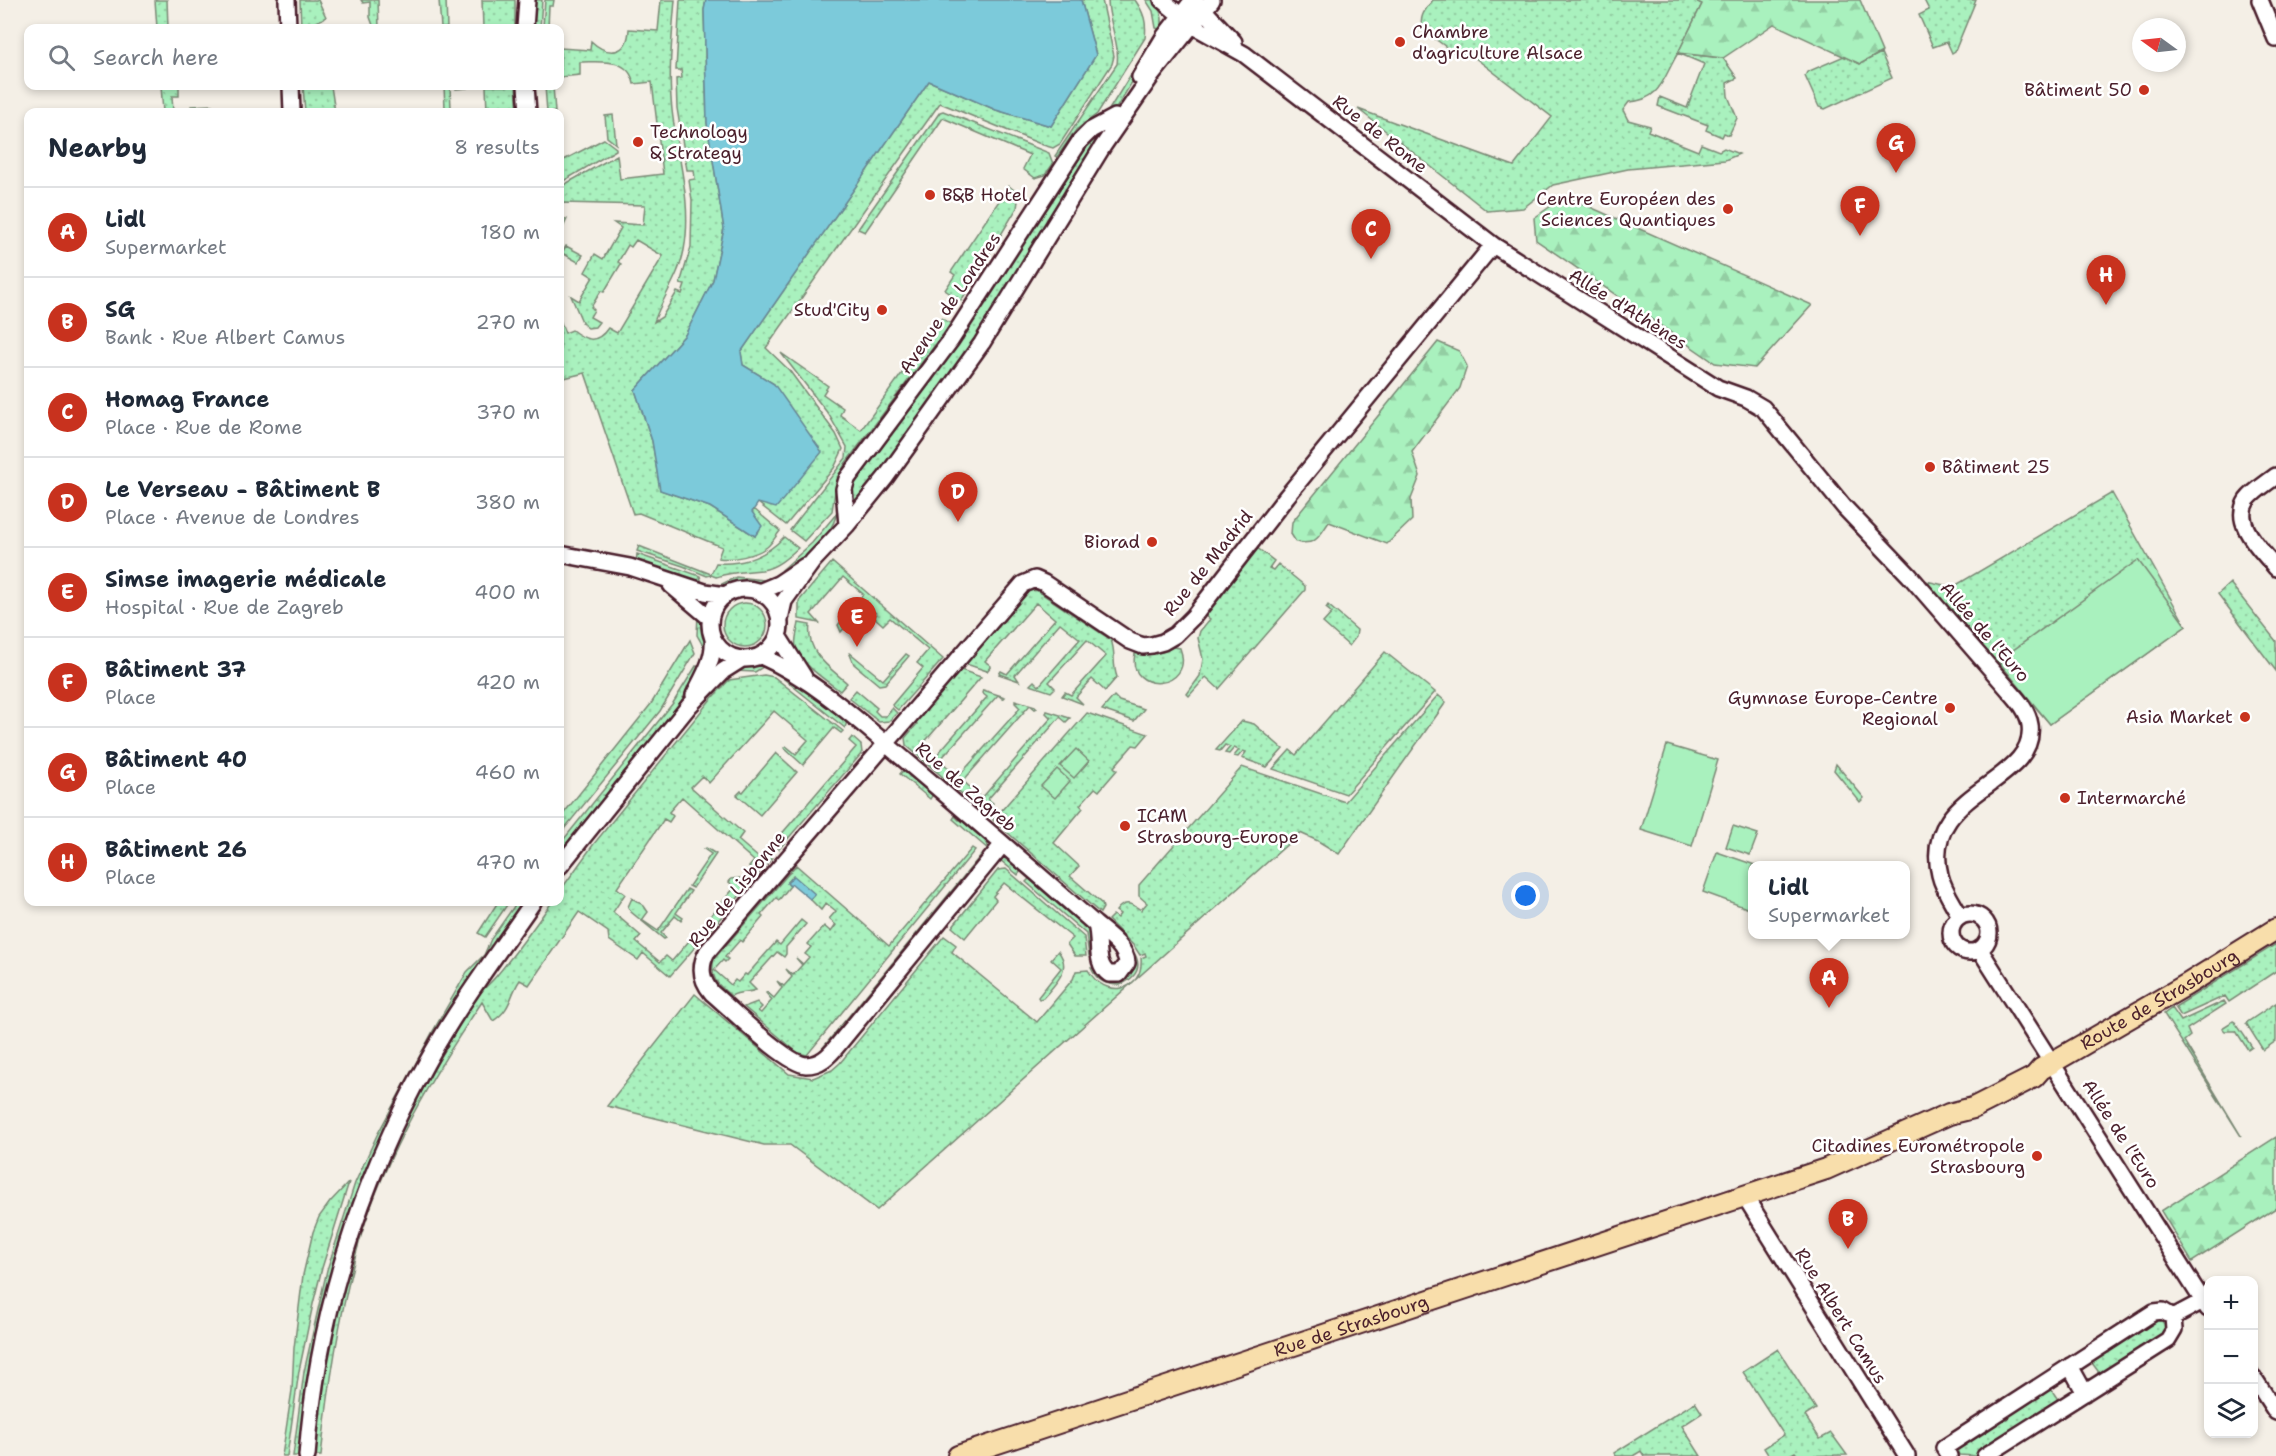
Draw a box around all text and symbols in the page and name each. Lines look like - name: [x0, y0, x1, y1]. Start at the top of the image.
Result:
- north arrow: [2132, 18, 2186, 72]
- place label: Chambre d'agriculture Alsace: [1412, 20, 1583, 65]
- search box: [24, 24, 564, 90]
- marker: Chambre d'agriculture Alsace: [1393, 35, 1407, 49]
- icon: search: [45, 41, 78, 74]
- text: Search here: [93, 43, 219, 72]
- place label: Bâtiment 50: [2024, 78, 2132, 102]
- marker: Bâtiment 50: [2137, 83, 2151, 97]
- street label: Rue de Rome: [1327, 89, 1433, 179]
- place label: Technology & Strategy: [650, 120, 748, 165]
- pin: G: [1876, 124, 1916, 173]
- text: Nearby: [48, 130, 147, 165]
- text: 8 results: [454, 134, 540, 160]
- marker: Technology & Strategy: [631, 135, 645, 149]
- place label: B&B Hotel: [942, 183, 1028, 207]
- pin: F: [1840, 186, 1880, 236]
- place label: Centre Européen des Sciences Quantiques: [1536, 187, 1716, 232]
- marker: B&B Hotel: [923, 188, 937, 202]
- marker: Centre Européen des Sciences Quantiques: [1721, 202, 1735, 216]
- text: Lidl: [105, 205, 146, 234]
- pin: C: [1352, 210, 1390, 259]
- text: A: [60, 219, 75, 245]
- text: 180 m: [480, 219, 540, 245]
- street label: Avenue de Londres: [894, 227, 1006, 379]
- text: Supermarket: [105, 234, 227, 260]
- pin: H: [2086, 256, 2126, 305]
- street label: Allée d'Athènes: [1564, 263, 1692, 355]
- text: SG: [105, 295, 135, 324]
- place label: Stud'City: [794, 298, 870, 322]
- marker: Stud'City: [875, 303, 889, 317]
- text: B: [61, 309, 74, 335]
- text: 270 m: [476, 309, 540, 335]
- text: Bank · Rue Albert Camus: [105, 324, 345, 350]
- text: Homag France: [105, 385, 269, 414]
- text: C: [61, 399, 74, 425]
- text: 370 m: [476, 399, 540, 425]
- text: Place · Rue de Rome: [105, 414, 303, 440]
- place label: Bâtiment 25: [1942, 455, 2050, 479]
- marker: Bâtiment 25: [1923, 460, 1937, 474]
- pin: D: [938, 472, 978, 522]
- text: Le Verseau - Bâtiment B: [105, 475, 380, 504]
- text: D: [60, 489, 75, 515]
- text: 380 m: [475, 489, 540, 515]
- text: Place · Avenue de Londres: [105, 504, 360, 530]
- street label: Rue de Madrid: [1158, 505, 1258, 621]
- place label: Biorad: [1084, 530, 1140, 554]
- marker: Biorad: [1145, 535, 1159, 549]
- text: Simse imagerie médicale: [105, 565, 386, 594]
- street label: Allée de l'Euro: [1935, 577, 2035, 687]
- text: E: [61, 579, 74, 605]
- text: 400 m: [474, 579, 540, 605]
- text: Hospital · Rue de Zagreb: [105, 594, 344, 620]
- pin: E: [838, 598, 876, 647]
- text: Bâtiment 37: [105, 655, 246, 684]
- text: F: [62, 669, 73, 695]
- text: 420 m: [476, 669, 540, 695]
- text: Place: [105, 684, 156, 710]
- place label: Gymnase Europe-Centre Regional: [1728, 686, 1939, 731]
- marker: Gymnase Europe-Centre Regional: [1943, 701, 1957, 715]
- place label: Asia Market: [2126, 705, 2233, 729]
- marker: Asia Market: [2238, 710, 2252, 724]
- street label: Rue de Zagreb: [910, 736, 1022, 838]
- text: Bâtiment 40: [105, 745, 247, 774]
- text: G: [59, 759, 76, 785]
- text: 460 m: [475, 759, 540, 785]
- text: Place: [105, 774, 156, 800]
- place label: Intermarché: [2077, 786, 2186, 810]
- marker: Intermarché: [2058, 791, 2072, 805]
- place label: ICAM Strasbourg-Europe: [1137, 804, 1299, 849]
- marker: ICAM Strasbourg-Europe: [1118, 819, 1132, 833]
- street label: Rue de Lisbonne: [683, 826, 791, 952]
- text: Bâtiment 26: [105, 835, 247, 864]
- text: H: [60, 849, 75, 875]
- text: 470 m: [476, 849, 540, 875]
- popup: [1748, 861, 1910, 939]
- text: Place: [105, 864, 156, 890]
- text: Lidl: [1768, 873, 1809, 902]
- your location: [1511, 881, 1540, 910]
- text: Supermarket: [1768, 902, 1890, 928]
- street label: Route de Strasbourg: [2076, 943, 2243, 1056]
- pin: A: [1810, 958, 1848, 1008]
- street label: Allée de l'Euro: [2077, 1075, 2165, 1193]
- place label: Citadines Eurométropole Strasbourg: [1811, 1134, 2025, 1179]
- marker: Citadines Eurométropole Strasbourg: [2030, 1149, 2044, 1163]
- pin: B: [1828, 1200, 1868, 1249]
- street label: Rue Albert Camus: [1789, 1243, 1893, 1389]
- map controls: [2204, 1276, 2258, 1438]
- button: +: [2204, 1276, 2258, 1330]
- street label: Rue de Strasbourg: [1271, 1289, 1431, 1363]
- button: −: [2204, 1330, 2258, 1384]
- button: layers: [2204, 1384, 2258, 1438]

